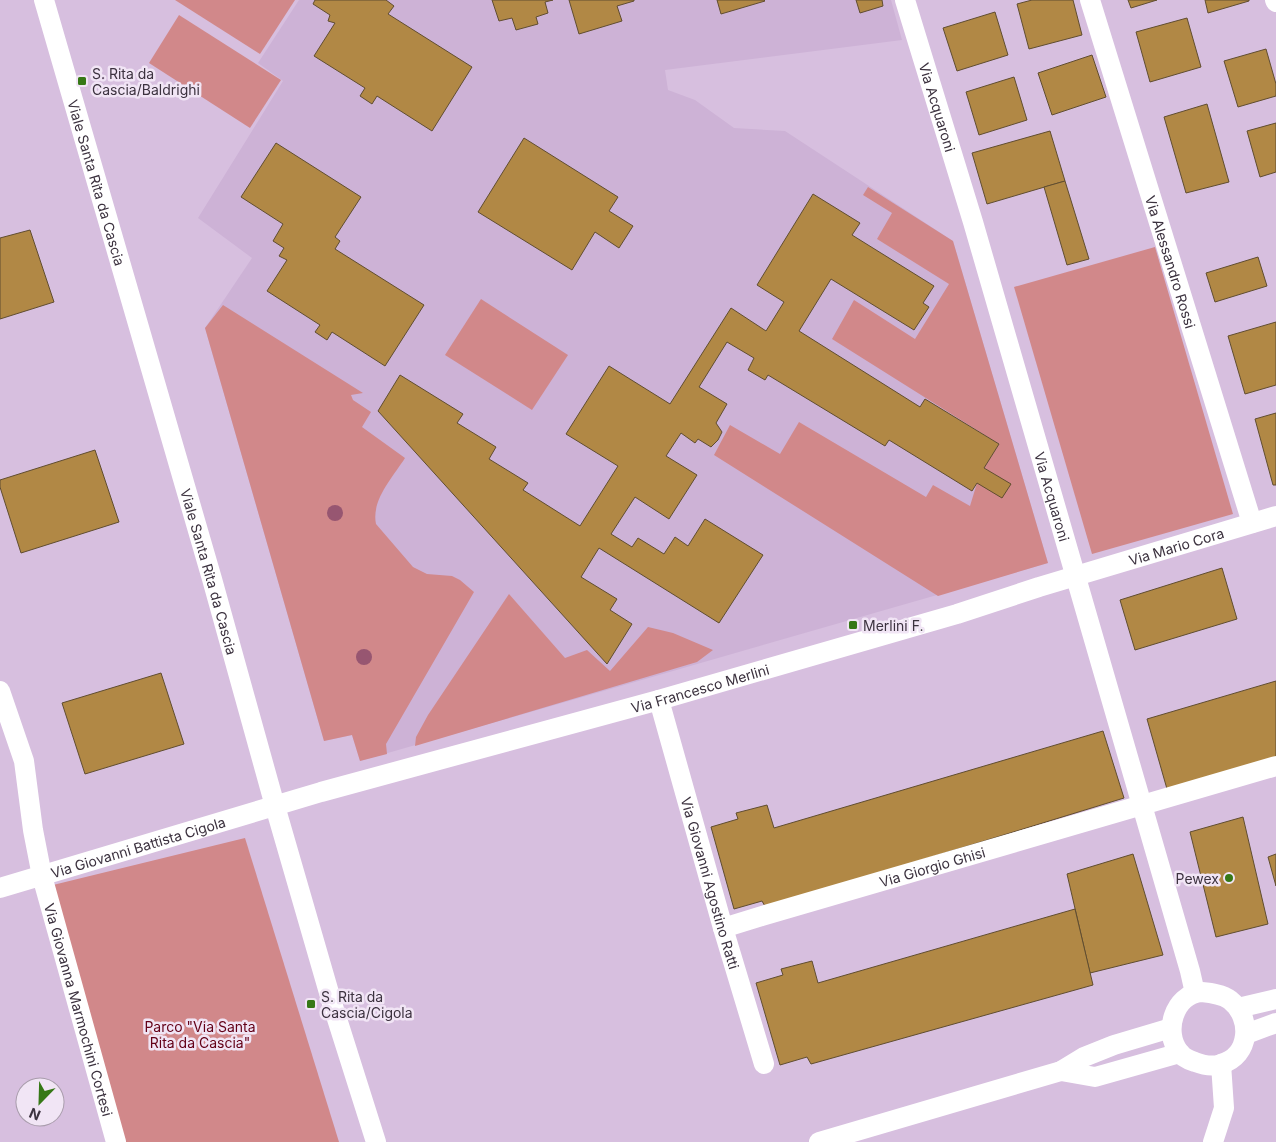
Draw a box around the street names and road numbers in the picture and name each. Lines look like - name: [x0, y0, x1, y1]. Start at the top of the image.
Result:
- street label: Via Acquaroni: [916, 60, 959, 154]
- street label: Viale Santa Rita da Cascia: [65, 97, 129, 267]
- street label: Via Alessandro Rossi: [1142, 193, 1200, 330]
- street label: Via Acquaroni: [1032, 450, 1074, 543]
- street label: Viale Santa Rita da Cascia: [178, 486, 241, 657]
- street label: Via Mario Cora: [1127, 524, 1226, 568]
- street label: Via Francesco Merlini: [629, 660, 771, 716]
- street label: Via Giovanni Agostino Ratti: [678, 795, 743, 971]
- street label: Via Giovanni Battista Cigola: [49, 813, 227, 881]
- street label: Via Giorgio Ghisi: [877, 843, 987, 890]
- street label: Via Giovanna Marmochini Cortesi: [41, 901, 117, 1118]

